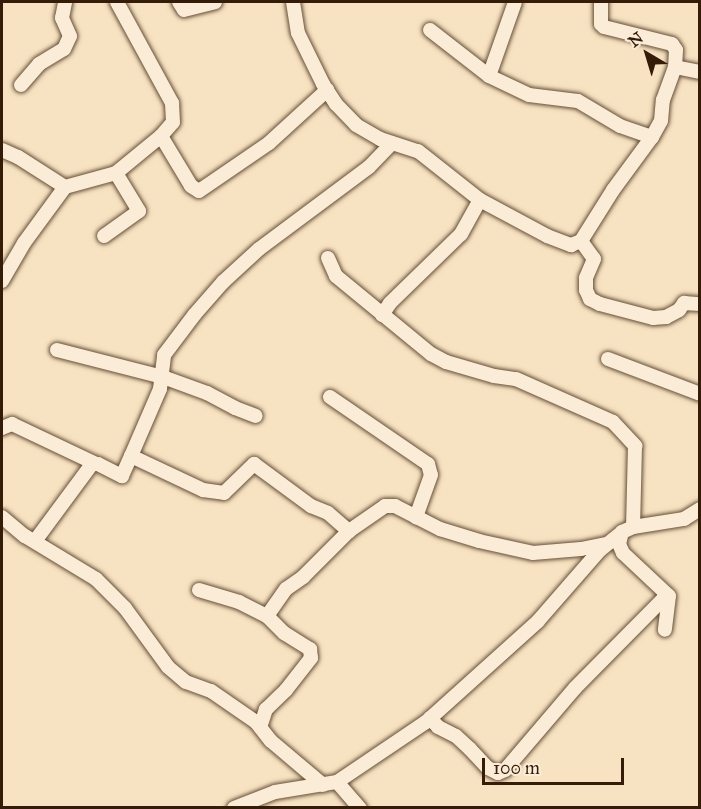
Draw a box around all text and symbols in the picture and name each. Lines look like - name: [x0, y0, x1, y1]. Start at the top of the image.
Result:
- north arrow: [617, 24, 677, 84]
- text: N: [624, 28, 647, 51]
- scale bar: [485, 746, 628, 784]
- text: 100 m: [493, 757, 540, 779]

